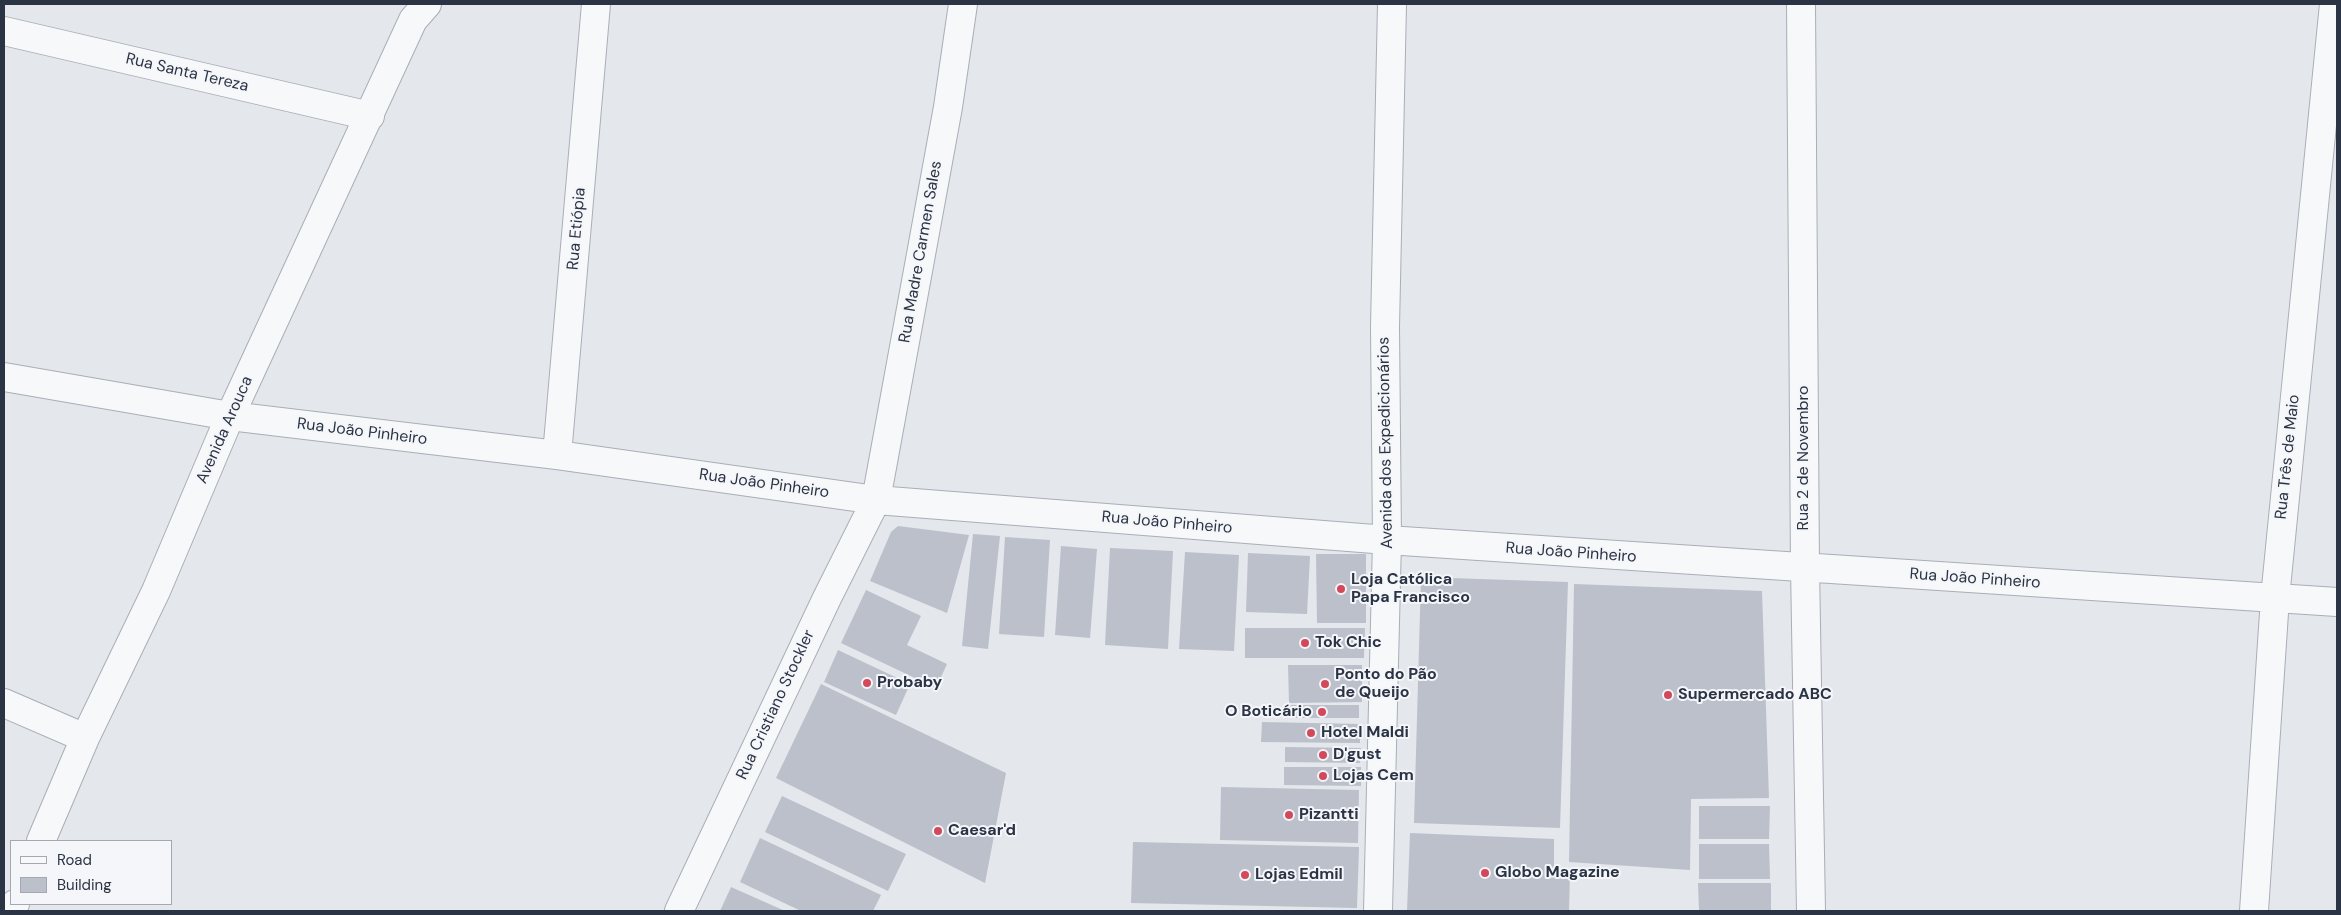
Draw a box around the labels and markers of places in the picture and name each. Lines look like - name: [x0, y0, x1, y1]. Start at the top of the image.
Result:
- place label: Loja Católica Papa Francisco: [1351, 570, 1470, 608]
- marker: Loja Católica Papa Francisco: [1335, 583, 1347, 595]
- place label: Tok Chic: [1315, 633, 1382, 653]
- marker: Tok Chic: [1299, 637, 1311, 649]
- place label: Ponto do Pão de Queijo: [1335, 665, 1437, 703]
- place label: Probaby: [877, 673, 942, 693]
- marker: Probaby: [861, 677, 873, 689]
- marker: Ponto do Pão de Queijo: [1319, 678, 1331, 690]
- place label: Supermercado ABC: [1678, 685, 1832, 705]
- marker: Supermercado ABC: [1662, 689, 1674, 701]
- place label: O Boticário: [1225, 702, 1312, 722]
- marker: O Boticário: [1316, 706, 1328, 718]
- place label: Hotel Maldi: [1321, 723, 1409, 743]
- marker: Hotel Maldi: [1305, 727, 1317, 739]
- place label: D'gust: [1333, 745, 1381, 765]
- marker: D'gust: [1317, 749, 1329, 761]
- place label: Lojas Cem: [1333, 766, 1414, 786]
- marker: Lojas Cem: [1317, 770, 1329, 782]
- place label: Pizantti: [1299, 805, 1359, 825]
- marker: Pizantti: [1283, 809, 1295, 821]
- place label: Caesar'd: [948, 821, 1016, 841]
- marker: Caesar'd: [932, 825, 944, 837]
- place label: Globo Magazine: [1495, 863, 1620, 883]
- place label: Lojas Edmil: [1255, 865, 1343, 885]
- marker: Globo Magazine: [1479, 867, 1491, 879]
- marker: Lojas Edmil: [1239, 869, 1251, 881]

